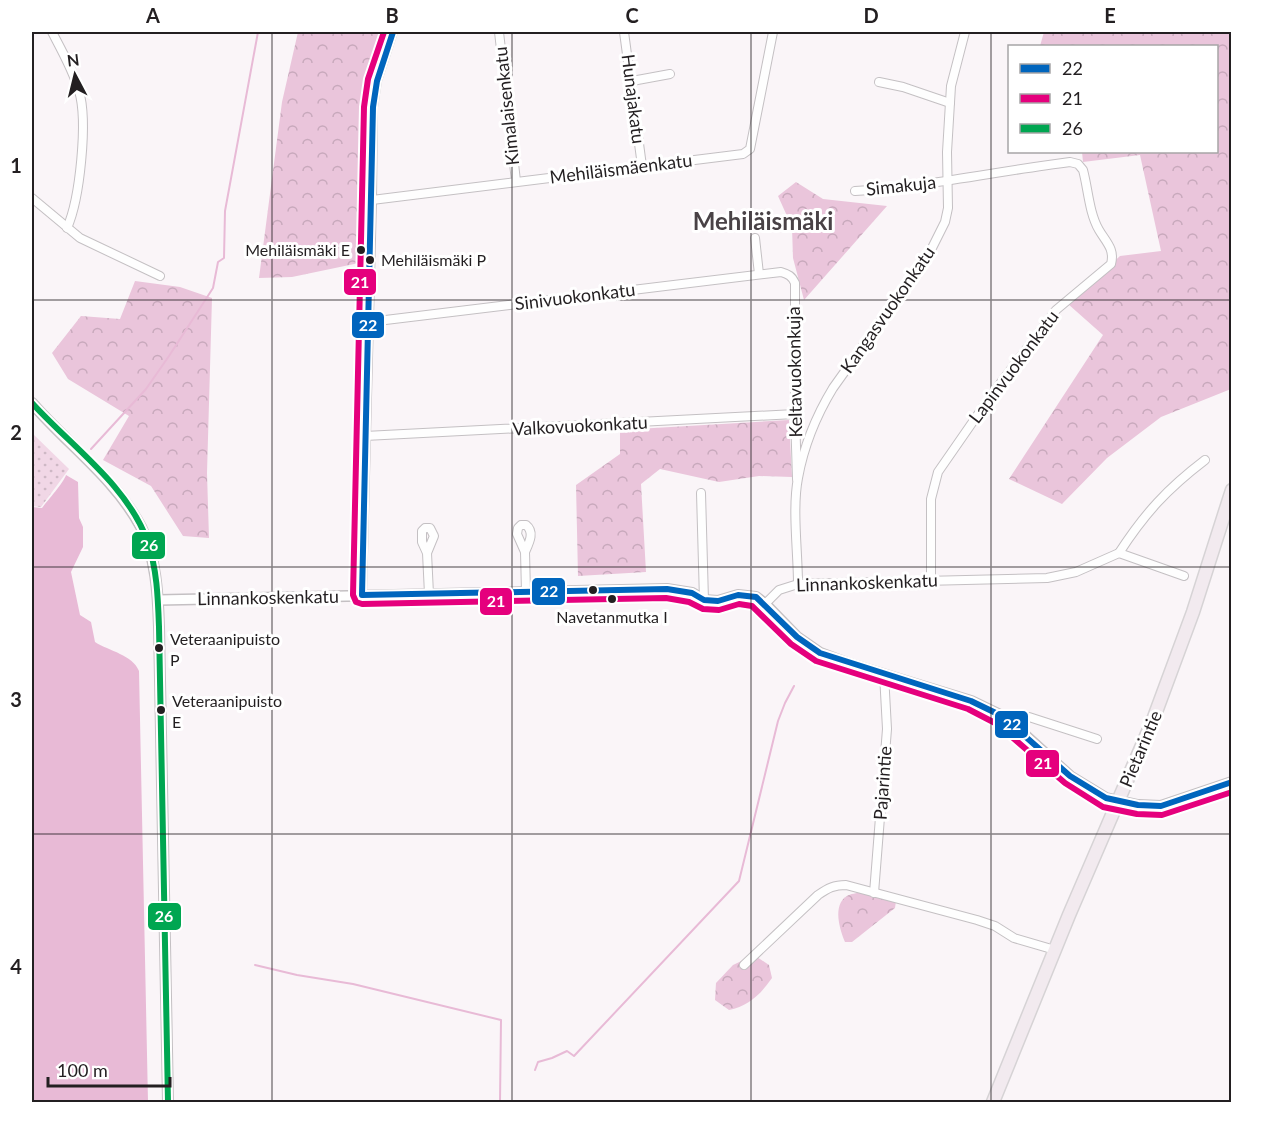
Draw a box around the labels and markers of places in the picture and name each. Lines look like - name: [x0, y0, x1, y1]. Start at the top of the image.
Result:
- place label: Mehiläismäki E: [245, 240, 350, 259]
- marker: Mehiläismäki E: [355, 244, 367, 256]
- place label: Mehiläismäki P: [381, 250, 486, 269]
- marker: Mehiläismäki P: [364, 254, 376, 266]
- unlabelled marker: [587, 584, 599, 596]
- marker: Navetanmutka I: [606, 593, 618, 605]
- place label: Navetanmutka I: [556, 607, 668, 626]
- place label: Veteraanipuisto P: [170, 629, 280, 669]
- marker: Veteraanipuisto P: [153, 642, 165, 654]
- place label: Veteraanipuisto E: [172, 691, 282, 731]
- marker: Veteraanipuisto E: [155, 704, 167, 716]

